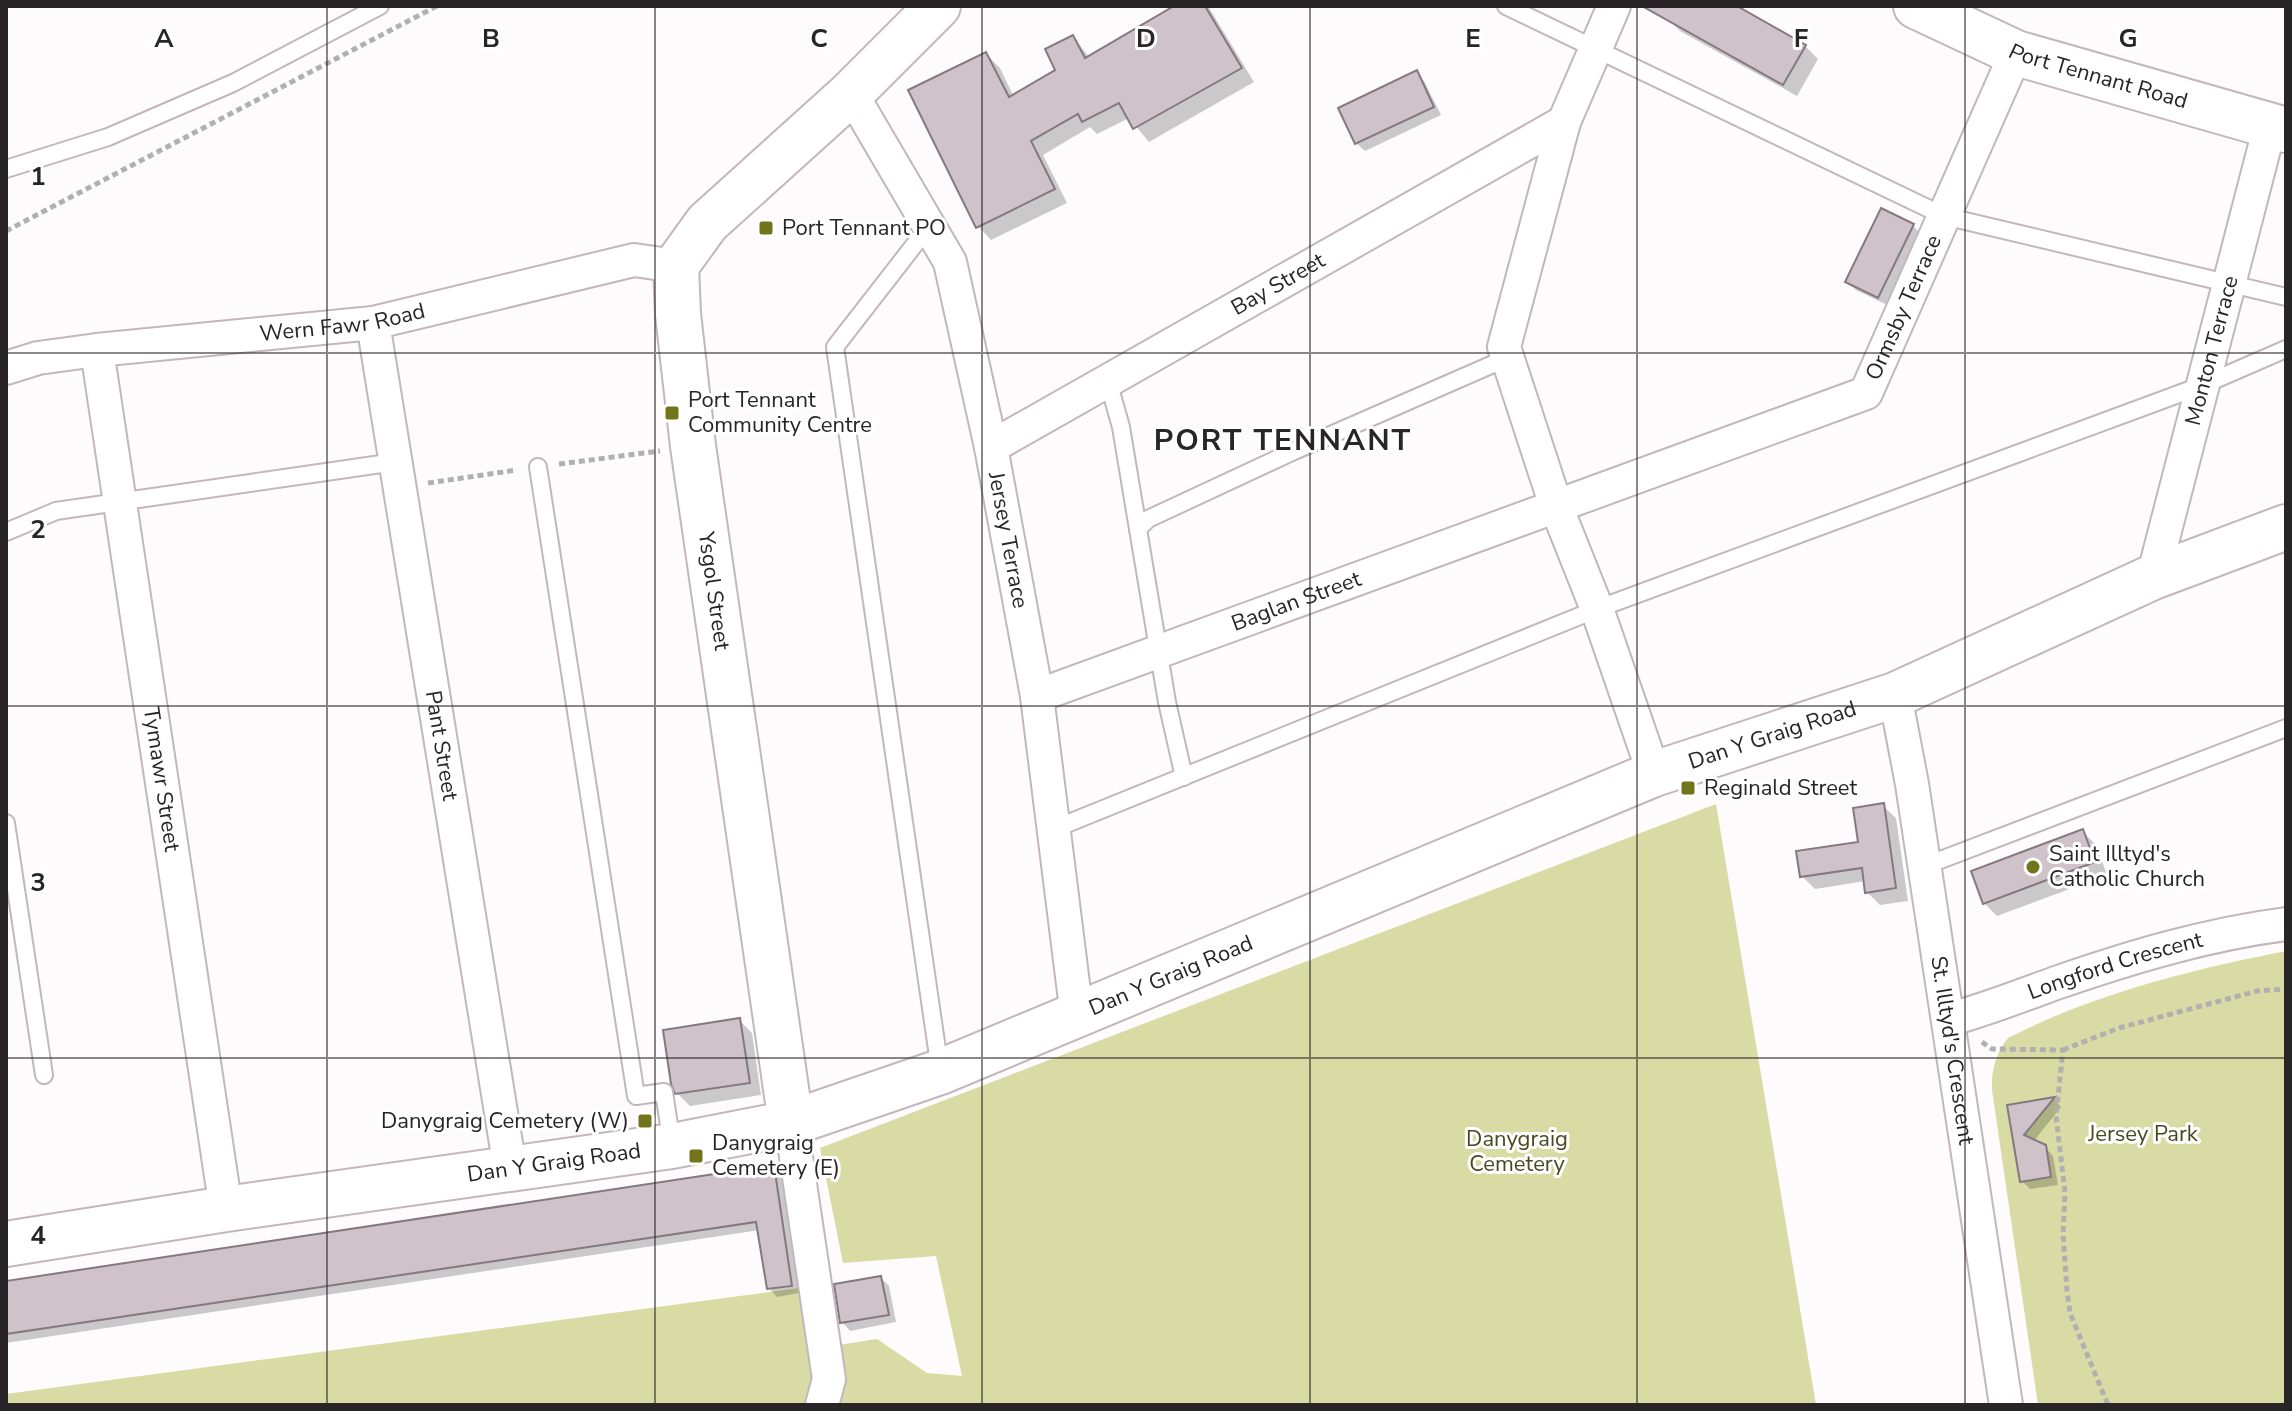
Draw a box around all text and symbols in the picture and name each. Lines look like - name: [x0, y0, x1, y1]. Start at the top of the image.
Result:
- text: A: [154, 21, 174, 56]
- text: B: [482, 21, 500, 56]
- text: C: [810, 21, 828, 56]
- text: D: [1136, 21, 1156, 56]
- text: E: [1465, 21, 1481, 56]
- text: F: [1794, 21, 1808, 56]
- text: G: [2118, 21, 2138, 56]
- street label: Port Tennant Road: [2004, 37, 2191, 116]
- text: 1: [30, 159, 46, 194]
- place label: Port Tennant PO: [782, 213, 946, 243]
- marker: Port Tennant PO: [757, 219, 775, 237]
- street label: Ormsby Terrace: [1858, 230, 1949, 385]
- street label: Bay Street: [1226, 245, 1331, 323]
- street label: Monton Terrace: [2178, 272, 2246, 429]
- street label: Wern Fawr Road: [258, 296, 428, 349]
- place label: Port Tennant Community Centre: [688, 385, 872, 440]
- marker: Port Tennant Community Centre: [663, 404, 681, 422]
- district label: PORT TENNANT: [1154, 420, 1412, 461]
- street label: Jersey Terrace: [981, 468, 1035, 611]
- text: 2: [30, 512, 46, 547]
- street label: Ysgol Street: [691, 529, 737, 652]
- street label: Baglan Street: [1227, 564, 1365, 639]
- street label: Pant Street: [418, 688, 465, 803]
- street label: Dan Y Graig Road: [1684, 694, 1860, 777]
- street label: Tymawr Street: [136, 705, 187, 854]
- place label: Reginald Street: [1704, 773, 1858, 803]
- marker: Reginald Street: [1679, 779, 1697, 797]
- place label: Saint Illtyd's Catholic Church: [2049, 839, 2205, 894]
- marker: Saint Illtyd's Catholic Church: [2024, 858, 2042, 876]
- text: 3: [30, 865, 46, 900]
- street label: Longford Crescent: [2023, 925, 2206, 1007]
- street label: Dan Y Graig Road: [1084, 928, 1257, 1023]
- street label: St. Illtyd's Crescent: [1923, 954, 1981, 1147]
- place label: Danygraig Cemetery (W): [381, 1106, 629, 1136]
- marker: Danygraig Cemetery (W): [636, 1112, 654, 1130]
- park label: Jersey Park: [2087, 1119, 2199, 1149]
- park label: Danygraig Cemetery: [1466, 1124, 1568, 1179]
- place label: Danygraig Cemetery (E): [712, 1128, 840, 1183]
- street label: Dan Y Graig Road: [465, 1136, 643, 1190]
- marker: Danygraig Cemetery (E): [687, 1147, 705, 1165]
- text: 4: [30, 1218, 46, 1253]

